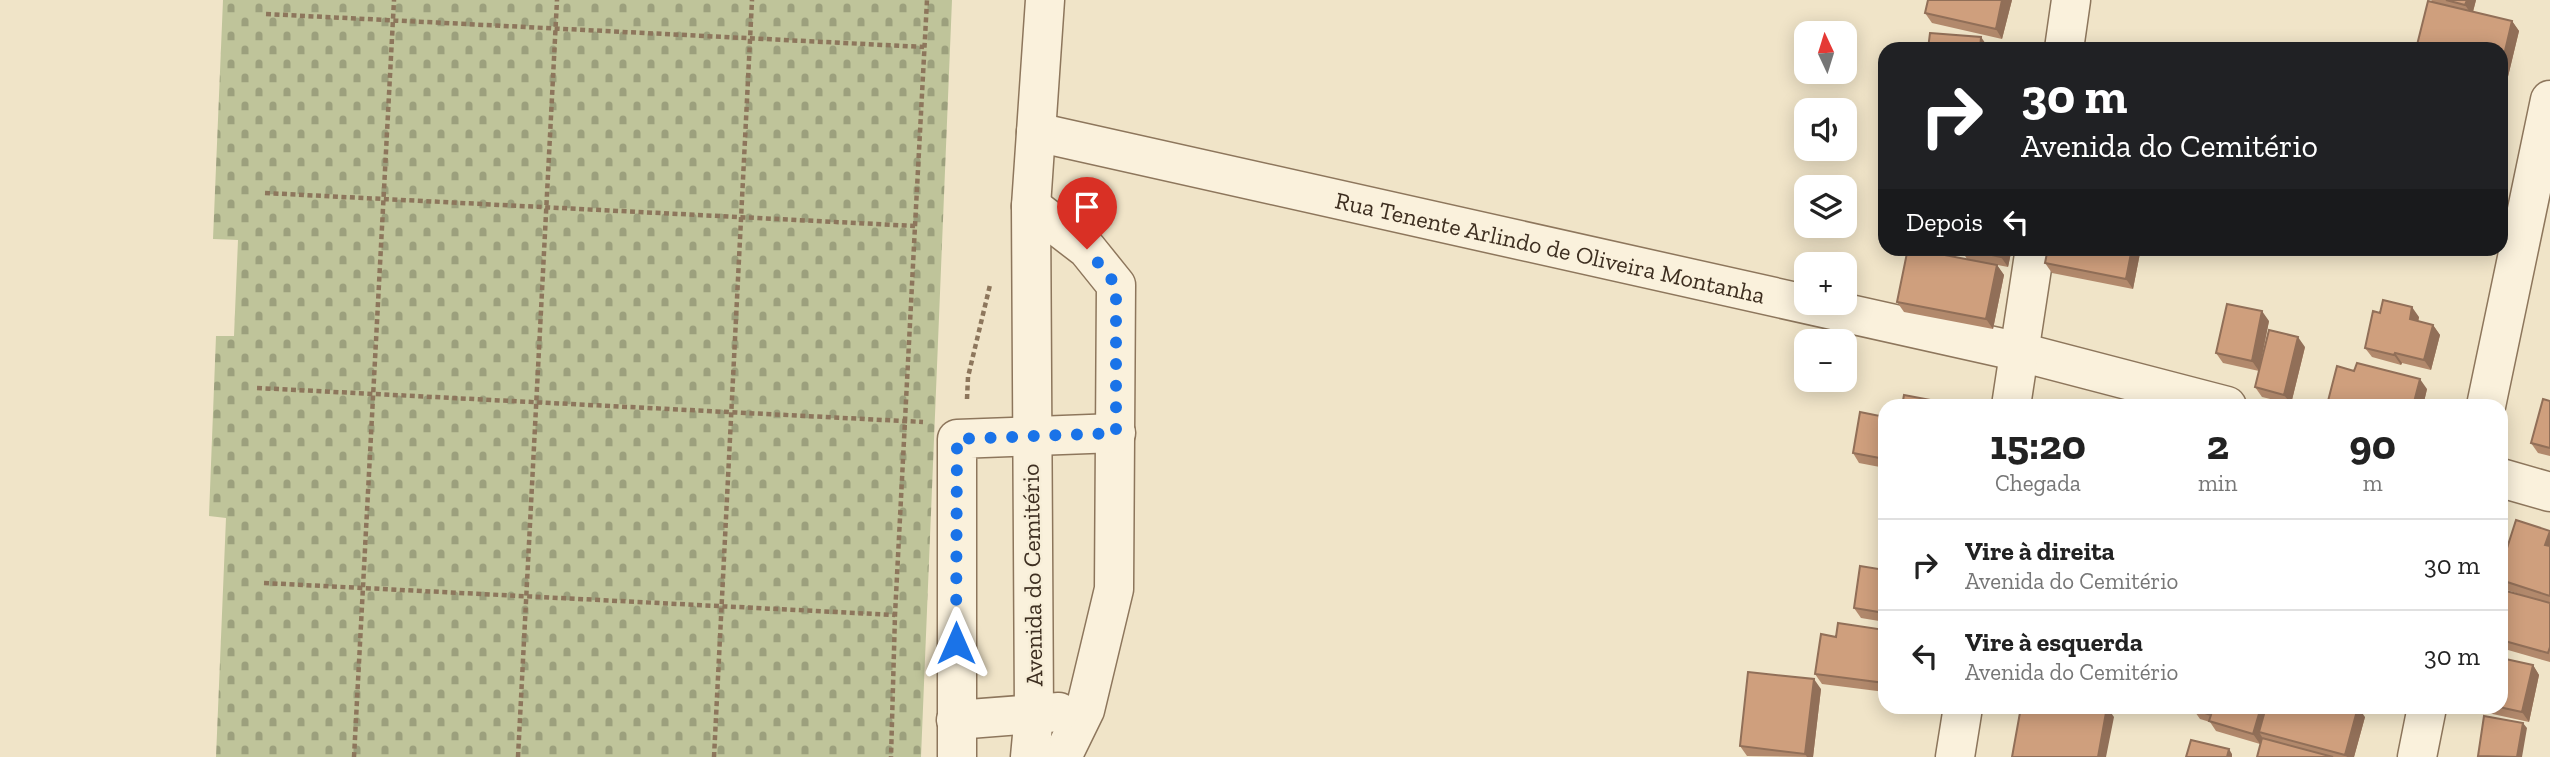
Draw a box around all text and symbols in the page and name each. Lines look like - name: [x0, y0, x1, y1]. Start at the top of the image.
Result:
- north arrow: [1794, 21, 1857, 84]
- map controls: [1794, 21, 1857, 392]
- text: 30 m: [2021, 67, 2127, 126]
- icon: right: [1906, 70, 1997, 161]
- button: sound: [1794, 98, 1857, 161]
- text: Avenida do Cemitério: [2021, 127, 2318, 165]
- button: layers: [1794, 175, 1857, 238]
- pin: [1057, 177, 1117, 249]
- street label: Rua Tenente Arlindo de Oliveira Montanha: [1333, 185, 1768, 309]
- icon: arrive: [1068, 188, 1106, 226]
- icon: left: [1997, 203, 2035, 241]
- text: Depois: [1906, 206, 1983, 238]
- button: +: [1794, 252, 1857, 315]
- button: −: [1794, 329, 1857, 392]
- text: 15:20: [1990, 419, 2086, 470]
- text: 2: [2206, 419, 2229, 470]
- text: 90: [2349, 419, 2396, 470]
- street label: Avenida do Cemitério: [1016, 463, 1048, 687]
- text: Chegada: [1995, 469, 2081, 497]
- text: min: [2198, 469, 2237, 497]
- text: m: [2363, 469, 2383, 497]
- text: Vire à direita: [1965, 535, 2115, 567]
- icon: right: [1906, 546, 1944, 584]
- text: 30 m: [2424, 549, 2480, 581]
- text: Avenida do Cemitério: [1965, 567, 2178, 595]
- position arrow: [919, 606, 993, 680]
- text: Vire à esquerda: [1965, 626, 2143, 658]
- icon: left: [1906, 637, 1944, 675]
- text: 30 m: [2424, 640, 2480, 672]
- text: Avenida do Cemitério: [1965, 658, 2178, 686]

